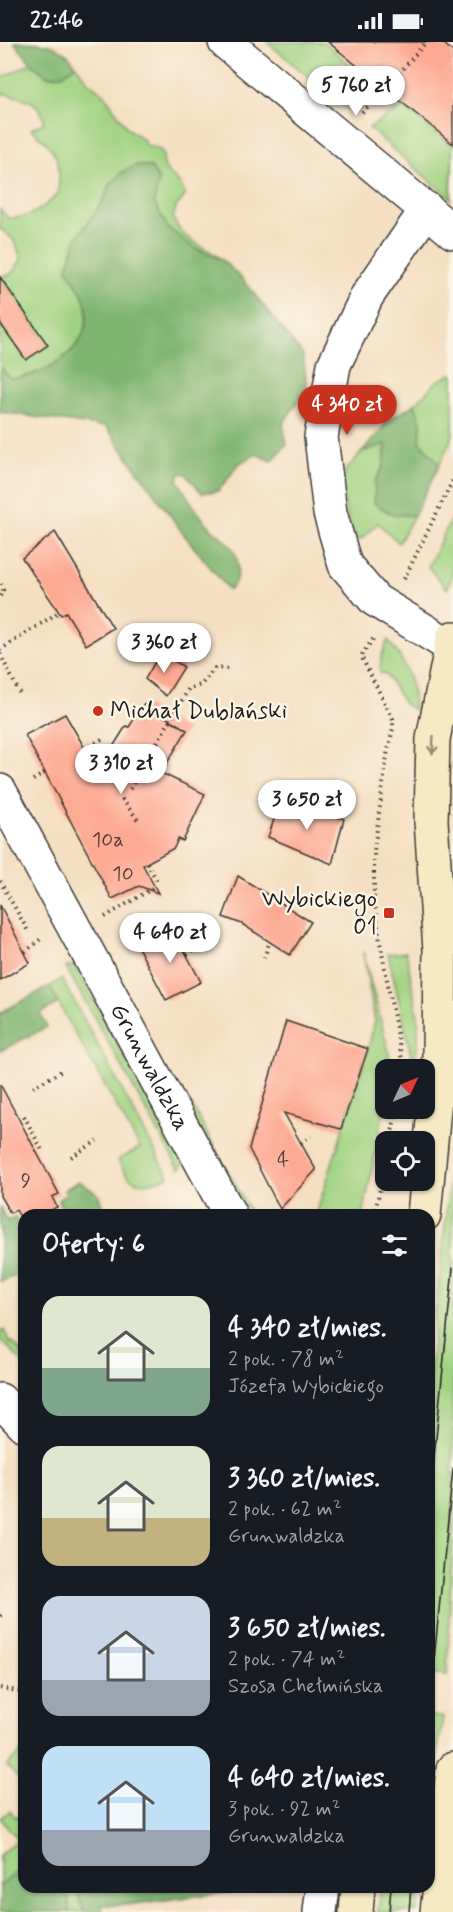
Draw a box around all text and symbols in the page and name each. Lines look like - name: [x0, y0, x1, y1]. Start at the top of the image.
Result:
- text: 22:46: [30, 7, 83, 35]
- pin: 5 760 zł: [294, 66, 418, 117]
- text: 5 760 zł: [321, 72, 391, 99]
- pin: 4 340 zł: [285, 385, 409, 436]
- text: 4 340 zł: [312, 391, 382, 418]
- pin: 3 360 zł: [102, 623, 226, 674]
- text: 3 360 zł: [131, 629, 197, 656]
- place label: Michał Dublański: [110, 696, 287, 727]
- marker: Michał Dublański: [91, 704, 105, 718]
- one-way arrow: [428, 734, 439, 754]
- pin: 3 310 zł: [59, 744, 183, 795]
- text: 3 310 zł: [89, 750, 153, 777]
- pin: 3 650 zł: [245, 780, 369, 831]
- text: 3 650 zł: [272, 786, 342, 813]
- house number: 10a: [92, 826, 124, 854]
- house number: 10: [112, 860, 134, 888]
- place label: Wybickiego 01: [262, 884, 377, 943]
- marker: Wybickiego 01: [382, 906, 396, 920]
- pin: 4 640 zł: [108, 913, 232, 964]
- text: 4 640 zł: [133, 919, 207, 946]
- street label: Grunwaldzka: [103, 998, 197, 1136]
- north arrow: [375, 1059, 435, 1119]
- map controls: [375, 1059, 435, 1191]
- button: locate: [375, 1131, 435, 1191]
- house number: 4: [277, 1146, 289, 1174]
- house number: 9: [21, 1167, 31, 1195]
- text: Oferty: 6: [42, 1228, 145, 1262]
- icon: filters: [378, 1229, 411, 1262]
- text: 4 340 zł/mies.: [228, 1312, 386, 1346]
- icon: home: [90, 1320, 162, 1392]
- text: 2 pok. · 78 m²: [228, 1346, 344, 1373]
- text: Józefa Wybickiego: [228, 1373, 384, 1400]
- text: 3 360 zł/mies.: [228, 1462, 380, 1496]
- icon: home: [90, 1470, 162, 1542]
- text: 2 pok. · 62 m²: [228, 1496, 342, 1523]
- text: Grunwaldzka: [228, 1523, 345, 1550]
- text: 3 650 zł/mies.: [228, 1612, 386, 1646]
- icon: home: [90, 1620, 162, 1692]
- text: 2 pok. · 74 m²: [228, 1646, 345, 1673]
- text: Szosa Chełmińska: [228, 1673, 383, 1700]
- text: 4 640 zł/mies.: [228, 1762, 390, 1796]
- icon: home: [90, 1770, 162, 1842]
- text: 3 pok. · 92 m²: [228, 1796, 340, 1823]
- text: Grunwaldzka: [228, 1823, 345, 1850]

